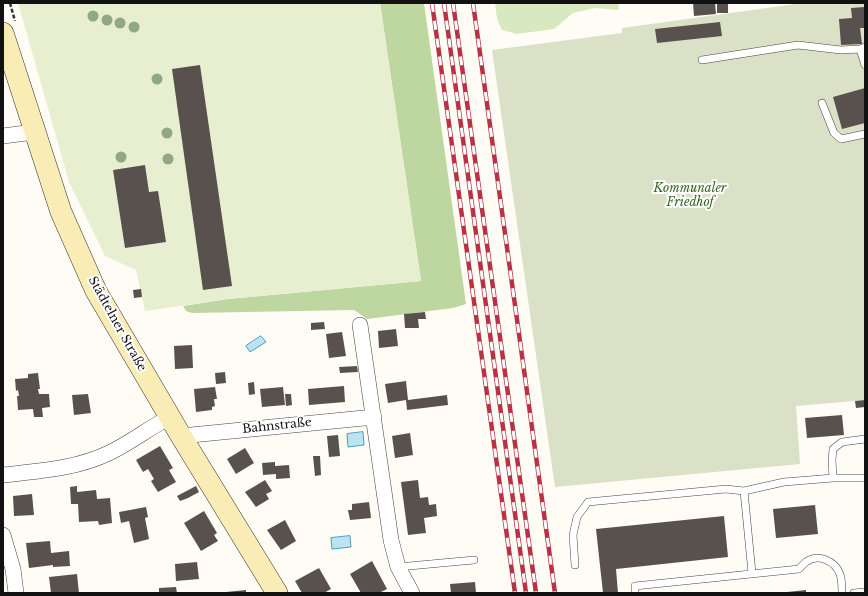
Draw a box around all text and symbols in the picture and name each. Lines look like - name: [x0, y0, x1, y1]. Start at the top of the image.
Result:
- park label: Kommunaler Friedhof: [654, 182, 726, 210]
- street label: Städtelner Straße: [85, 274, 149, 374]
- street label: Bahnstraße: [242, 415, 312, 437]

